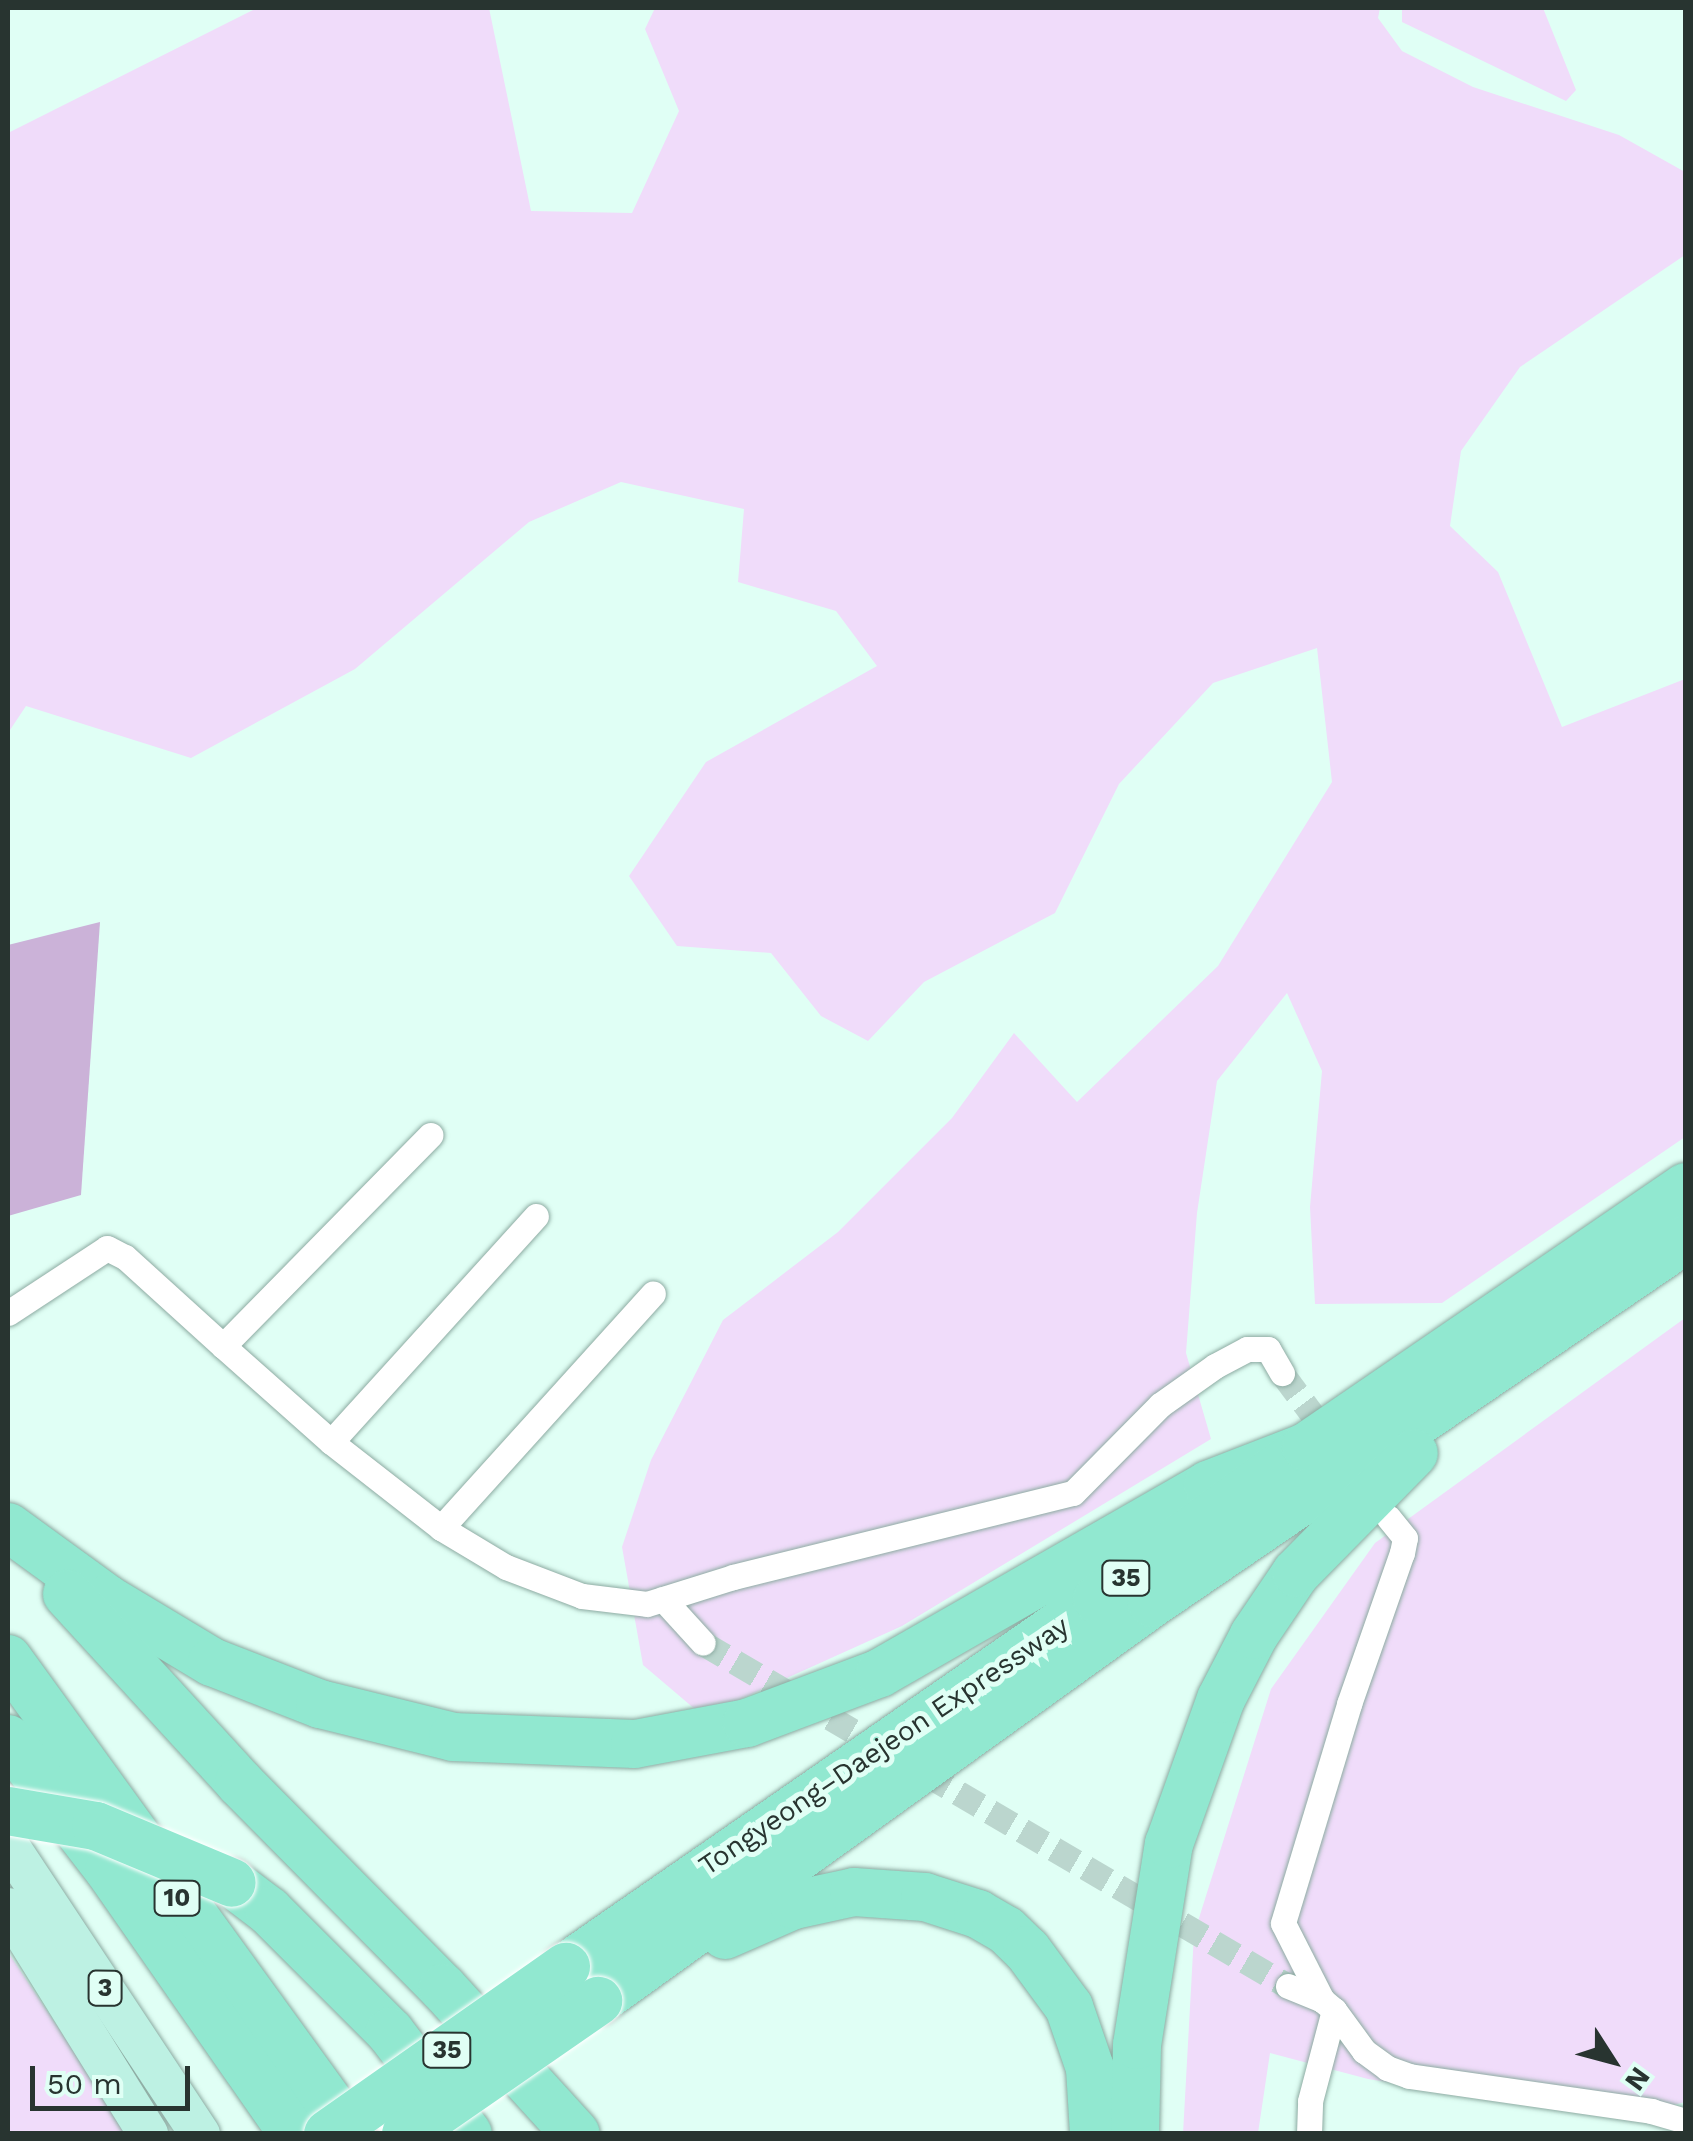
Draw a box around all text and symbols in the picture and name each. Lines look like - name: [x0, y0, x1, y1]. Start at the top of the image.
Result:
- road number: 35: [1101, 1558, 1151, 1598]
- street label: Tongyeong–Daejeon Expressway: [693, 1609, 1075, 1883]
- road number: 10: [152, 1878, 202, 1918]
- road number: 3: [88, 1968, 122, 2008]
- north arrow: [1563, 2011, 1663, 2111]
- road number: 35: [422, 2030, 472, 2070]
- scale bar: [35, 2046, 195, 2108]
- text: N: [1618, 2061, 1657, 2097]
- text: 50 m: [47, 2066, 122, 2101]

